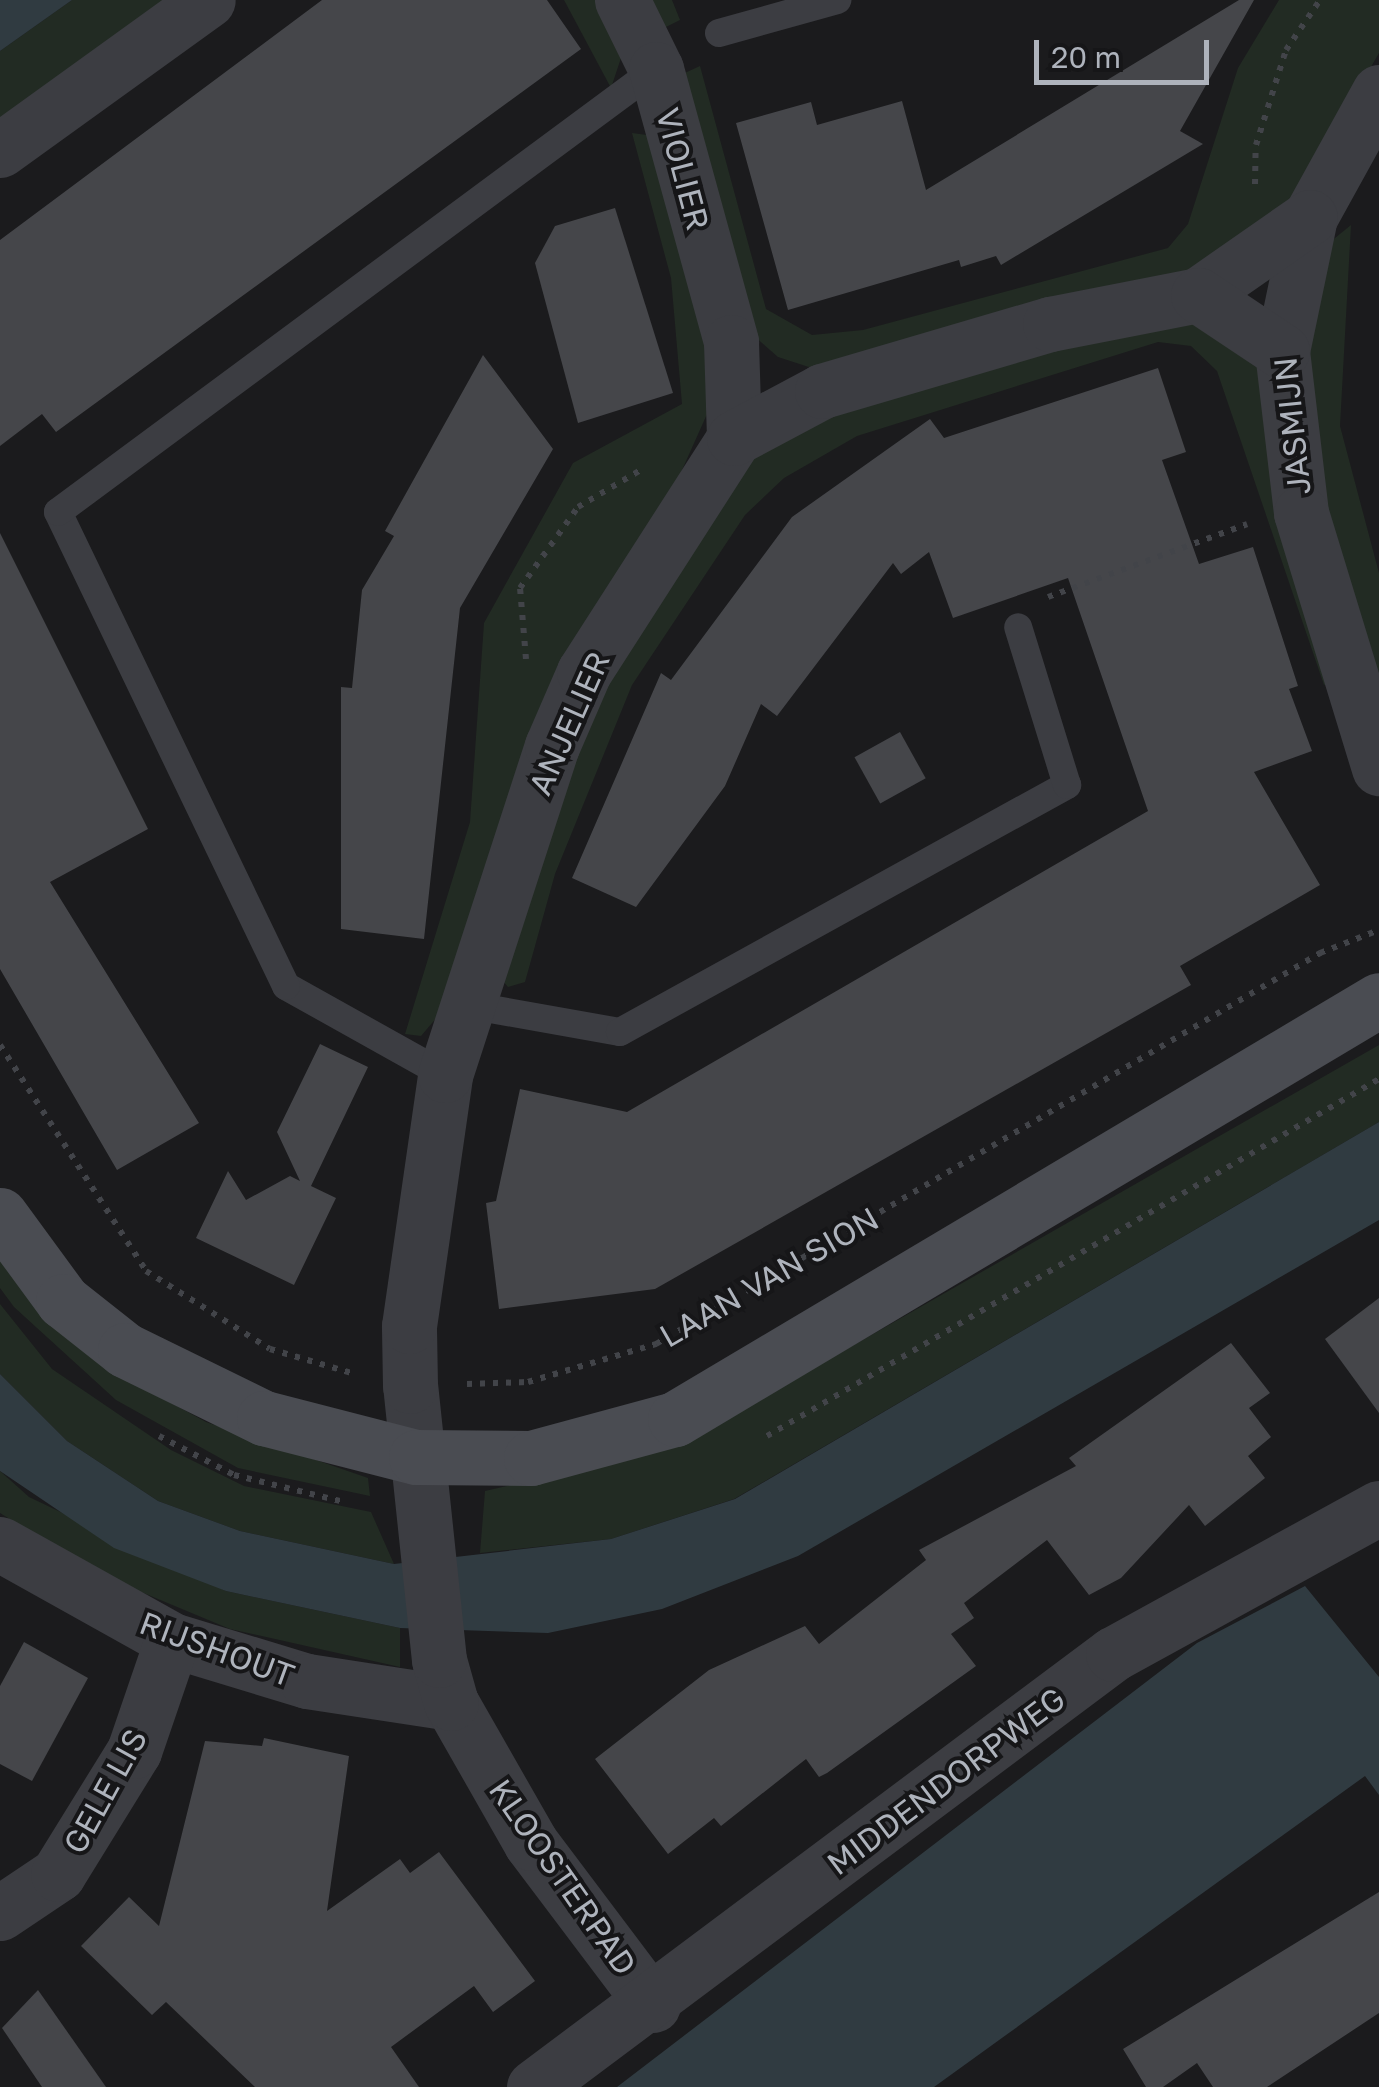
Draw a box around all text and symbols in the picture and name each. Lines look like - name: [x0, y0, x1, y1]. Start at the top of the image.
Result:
- scale bar: [1039, 20, 1214, 82]
- text: 20 m: [1051, 39, 1121, 75]
- street label: VIOLIER: [648, 104, 718, 234]
- street label: JASMIJN: [1266, 355, 1318, 497]
- street label: ANJELIER: [520, 645, 618, 801]
- street label: LAAN VAN SION: [653, 1199, 885, 1355]
- street label: RIJSHOUT: [135, 1603, 299, 1695]
- street label: MIDDENDORPWEG: [820, 1679, 1072, 1883]
- street label: GELE LIS: [55, 1722, 155, 1860]
- street label: KLOOSTERPAD: [481, 1772, 645, 1982]

